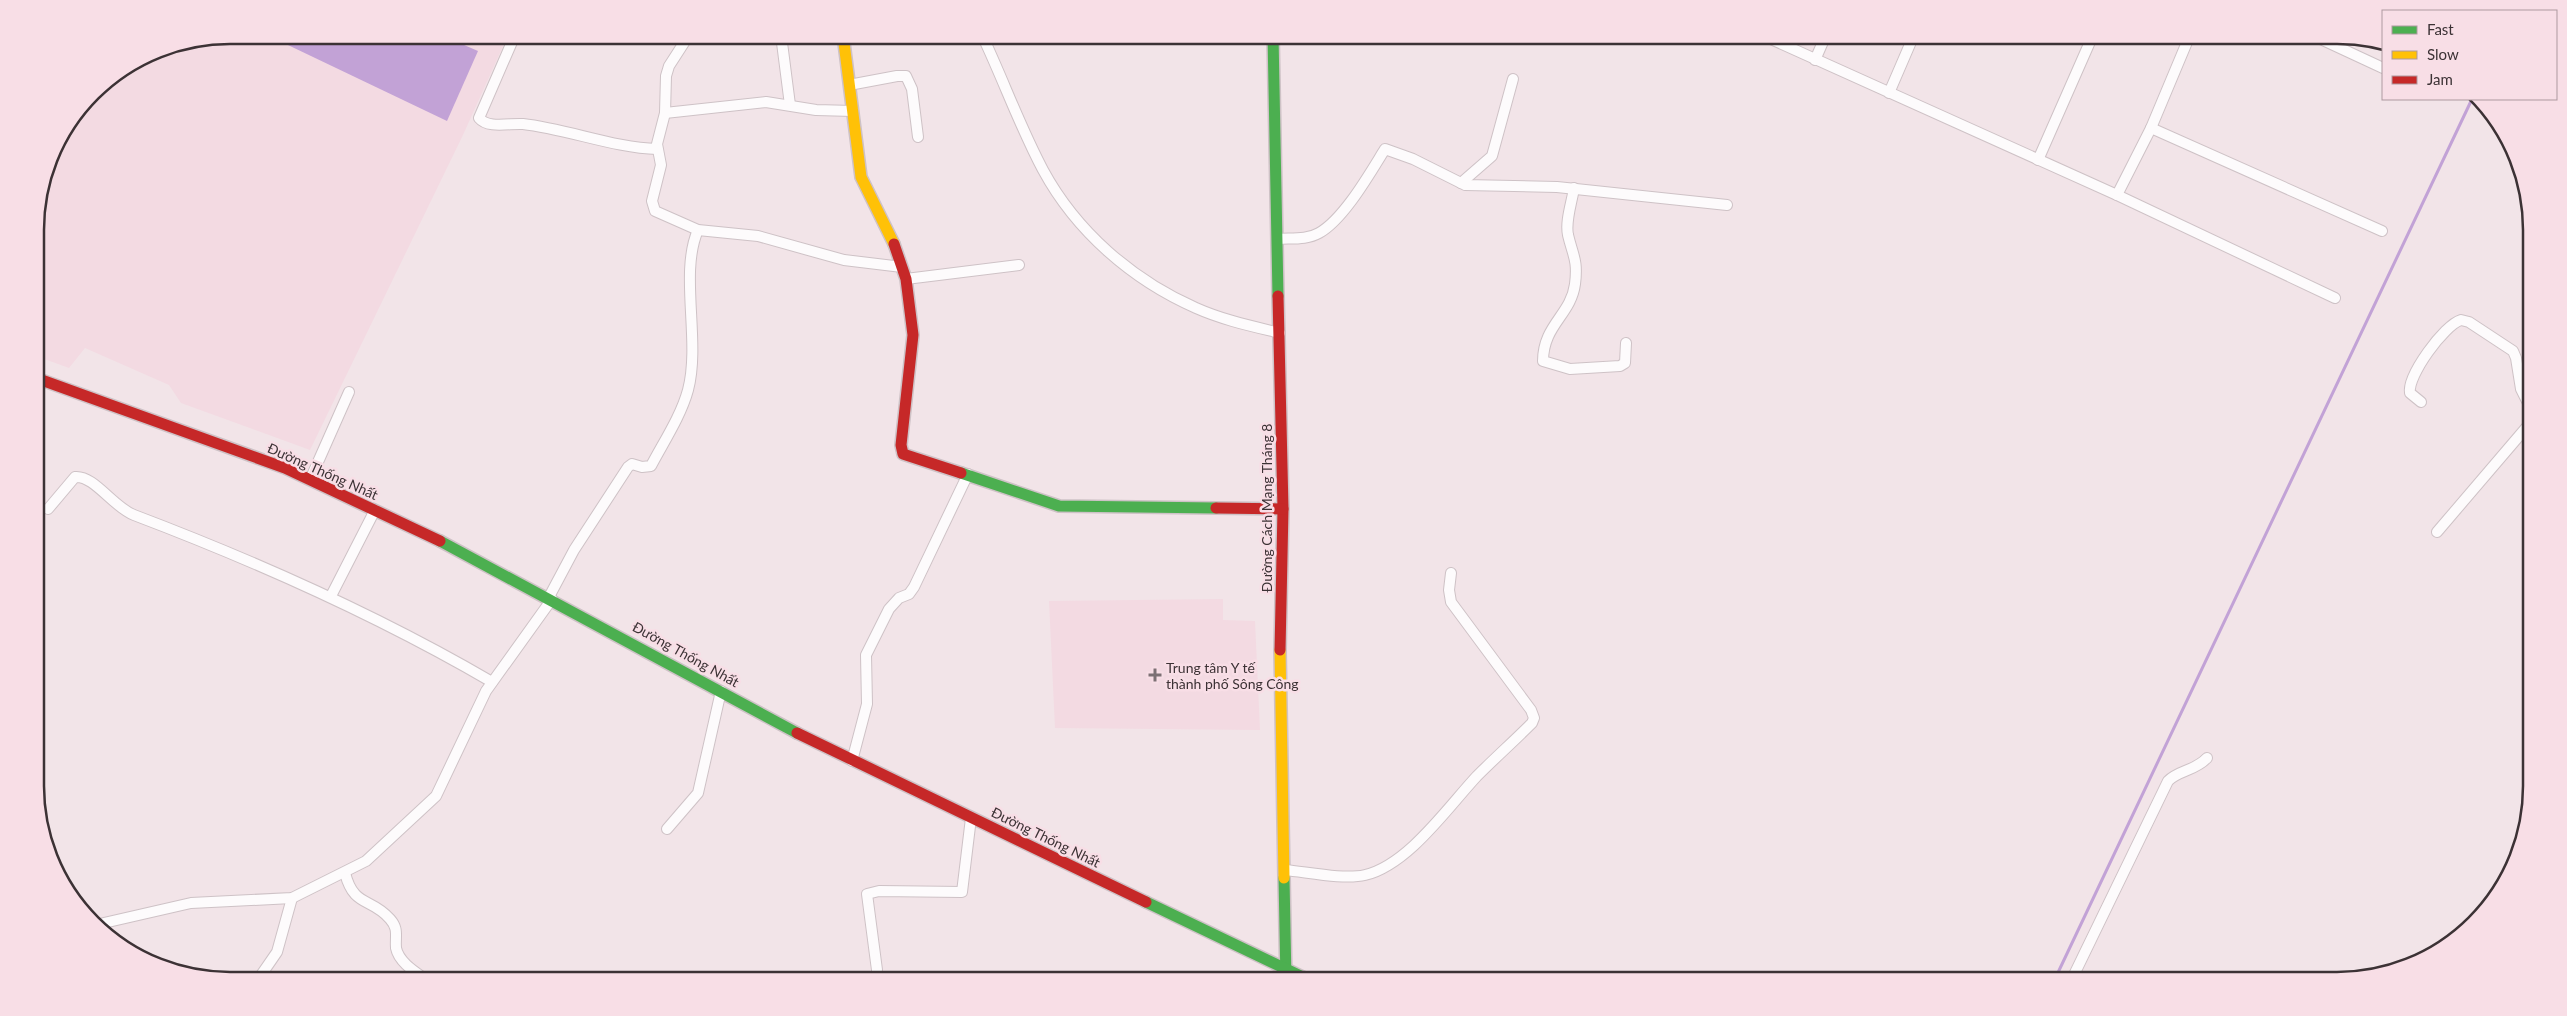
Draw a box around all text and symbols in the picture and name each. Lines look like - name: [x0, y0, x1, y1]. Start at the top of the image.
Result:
- legend: [2382, 10, 2557, 100]
- text: Fast: [2427, 20, 2454, 38]
- text: Slow: [2427, 45, 2459, 63]
- text: Jam: [2427, 70, 2453, 88]
- street label: Đường Cách Mạng Tháng 8: [1258, 424, 1275, 592]
- street label: Đường Thống Nhất: [265, 439, 381, 503]
- street label: Đường Thống Nhất: [630, 618, 742, 690]
- place label: Trung tâm Y tế thành phố Sông Công: [1166, 659, 1299, 692]
- marker: Trung tâm Y tế thành phố Sông Công: [1148, 668, 1162, 682]
- street label: Đường Thống Nhất: [989, 803, 1103, 871]

